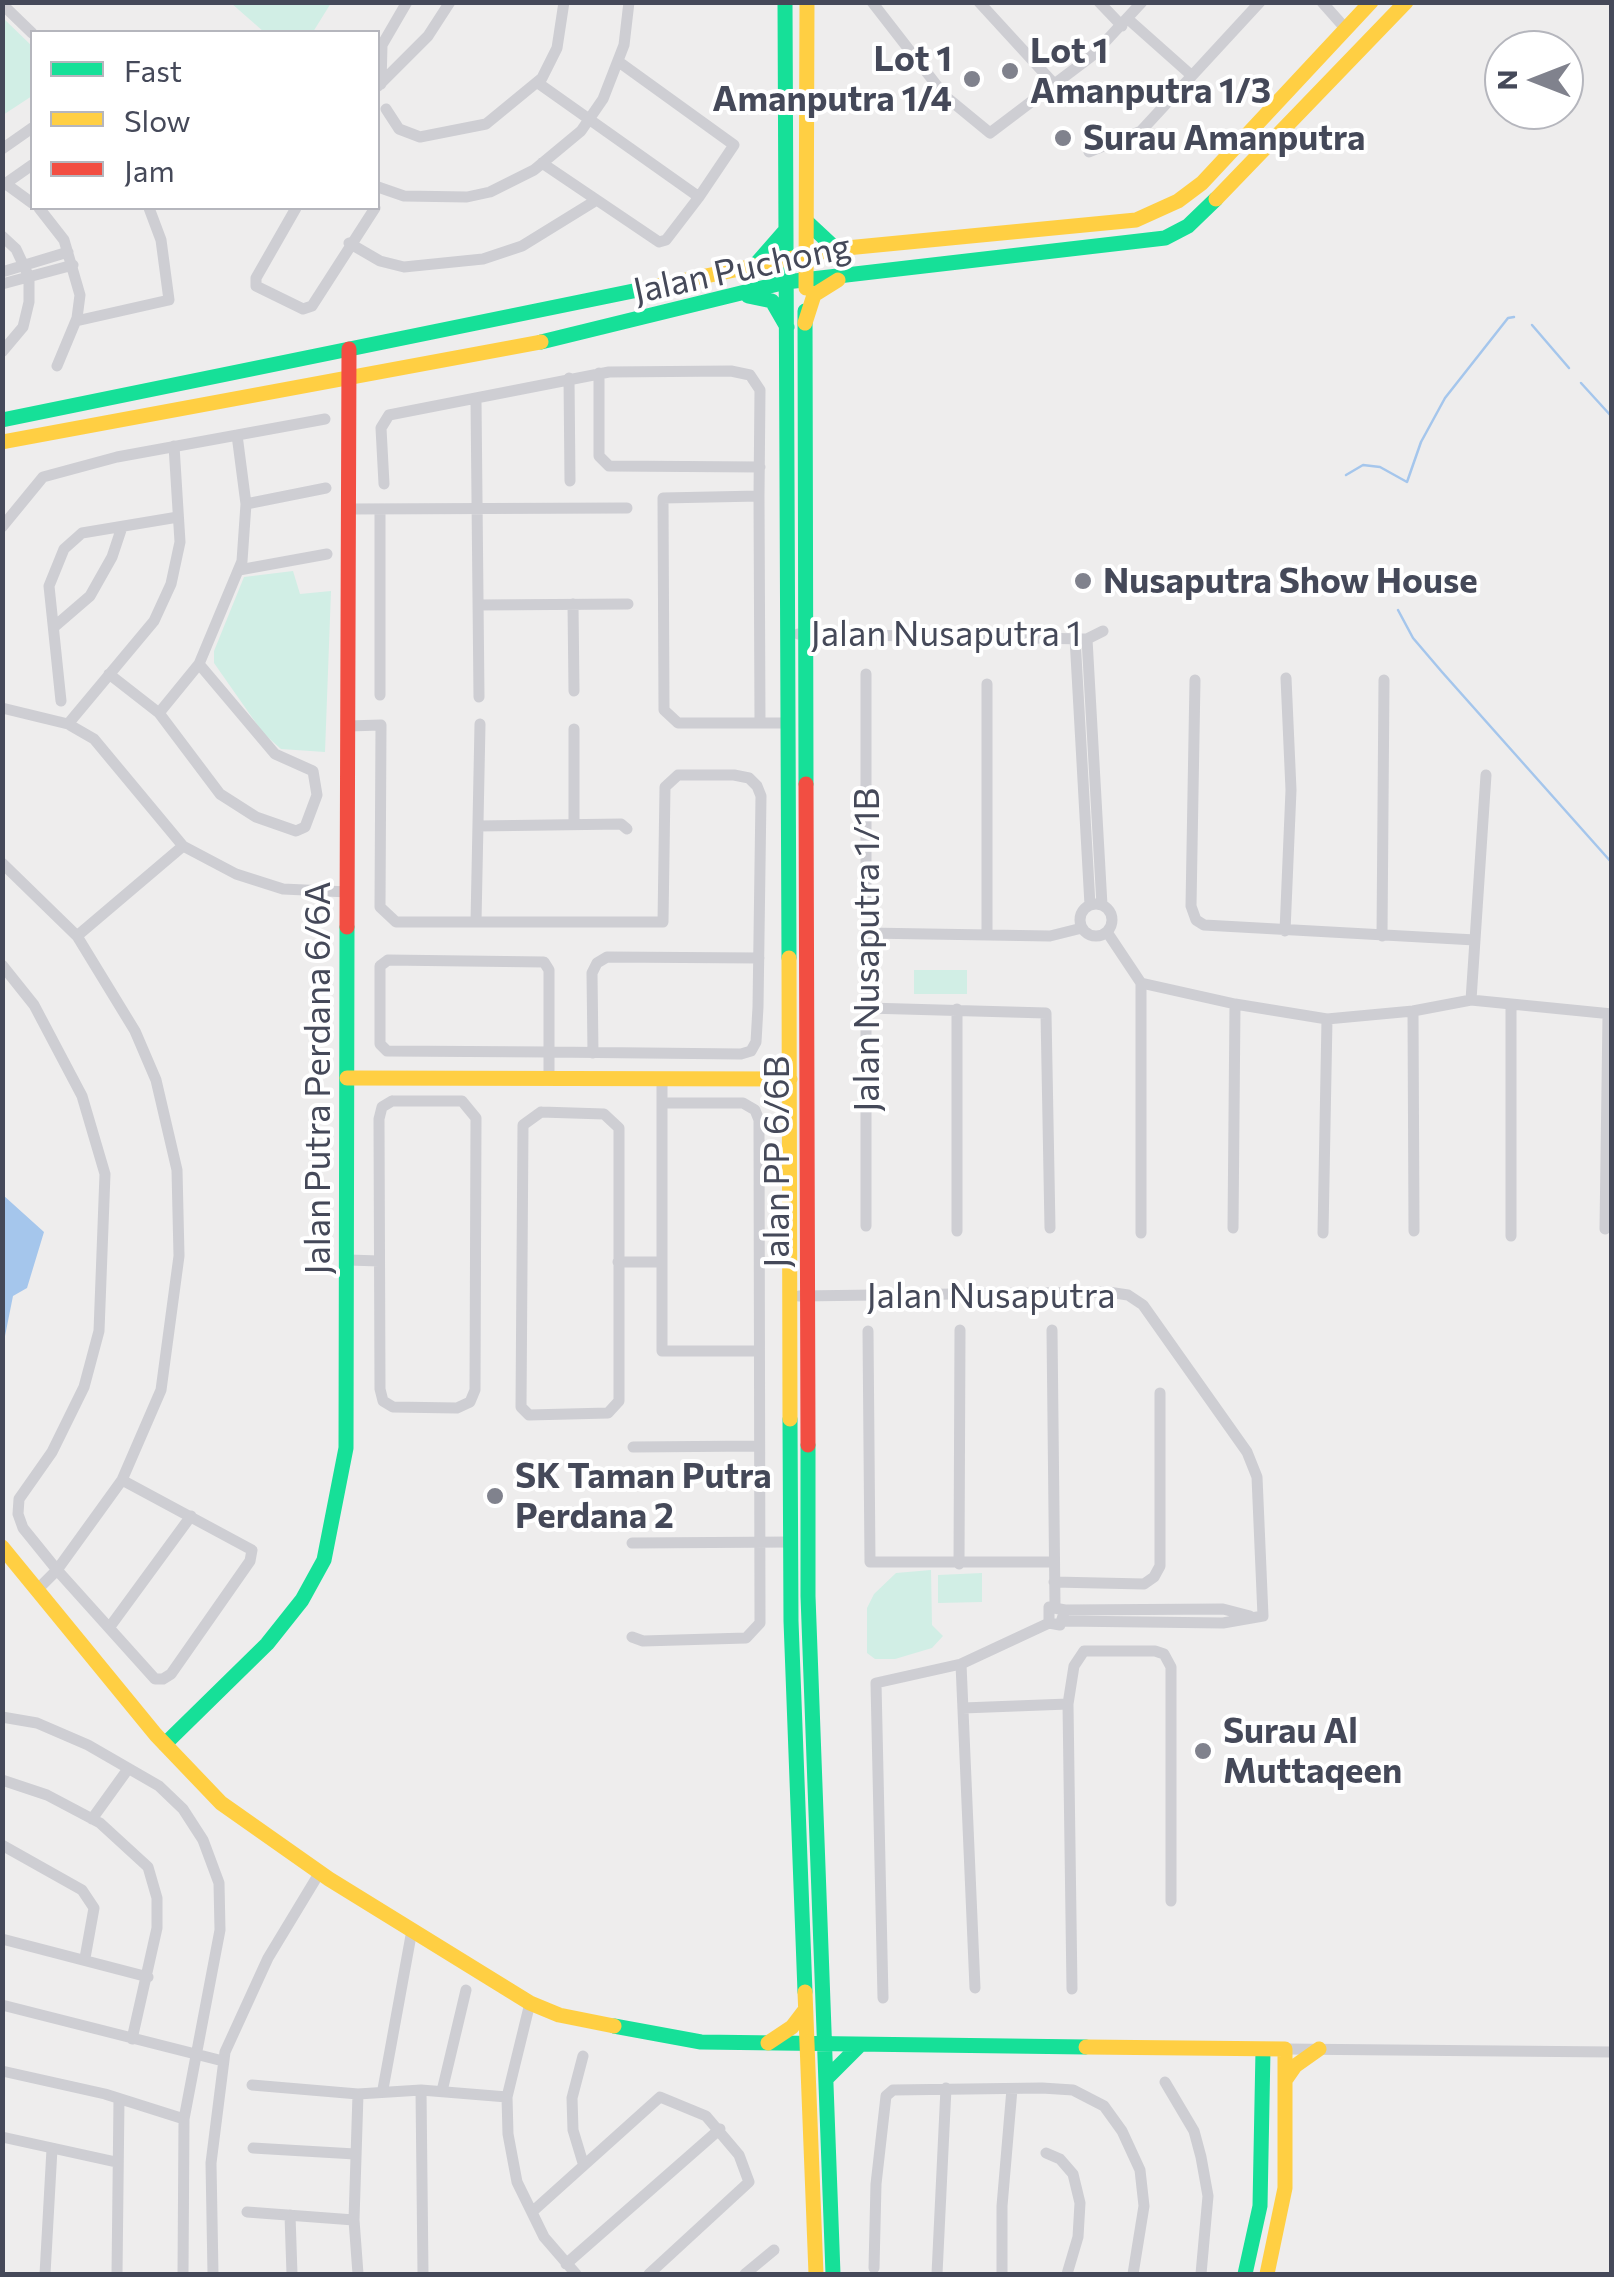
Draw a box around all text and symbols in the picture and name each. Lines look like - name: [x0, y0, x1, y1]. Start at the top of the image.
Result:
- legend: [30, 30, 380, 210]
- place label: Lot 1 Amanputra 1/3: [1030, 30, 1271, 112]
- north arrow: [1484, 30, 1584, 130]
- place label: Lot 1 Amanputra 1/4: [712, 38, 952, 120]
- text: Fast: [124, 51, 182, 88]
- marker: Lot 1 Amanputra 1/3: [999, 60, 1021, 82]
- marker: Lot 1 Amanputra 1/4: [961, 68, 983, 90]
- text: N: [1489, 70, 1523, 91]
- text: Slow: [124, 101, 191, 138]
- place label: Surau Amanputra: [1083, 117, 1366, 159]
- marker: Surau Amanputra: [1052, 127, 1074, 149]
- text: Jam: [124, 151, 175, 188]
- street label: Jalan Puchong: [629, 225, 855, 313]
- place label: Nusaputra Show House: [1103, 560, 1478, 602]
- marker: Nusaputra Show House: [1072, 570, 1094, 592]
- street label: Jalan Nusaputra 1: [811, 613, 1081, 655]
- street label: Jalan Nusaputra 1/1B: [846, 788, 888, 1112]
- street label: Jalan Putra Perdana 6/6A: [297, 881, 339, 1275]
- street label: Jalan PP 6/6B: [756, 1056, 798, 1268]
- street label: Jalan Nusaputra: [866, 1275, 1116, 1317]
- place label: SK Taman Putra Perdana 2: [515, 1455, 772, 1537]
- marker: SK Taman Putra Perdana 2: [484, 1485, 506, 1507]
- place label: Surau Al Muttaqeen: [1223, 1710, 1402, 1792]
- marker: Surau Al Muttaqeen: [1192, 1740, 1214, 1762]

